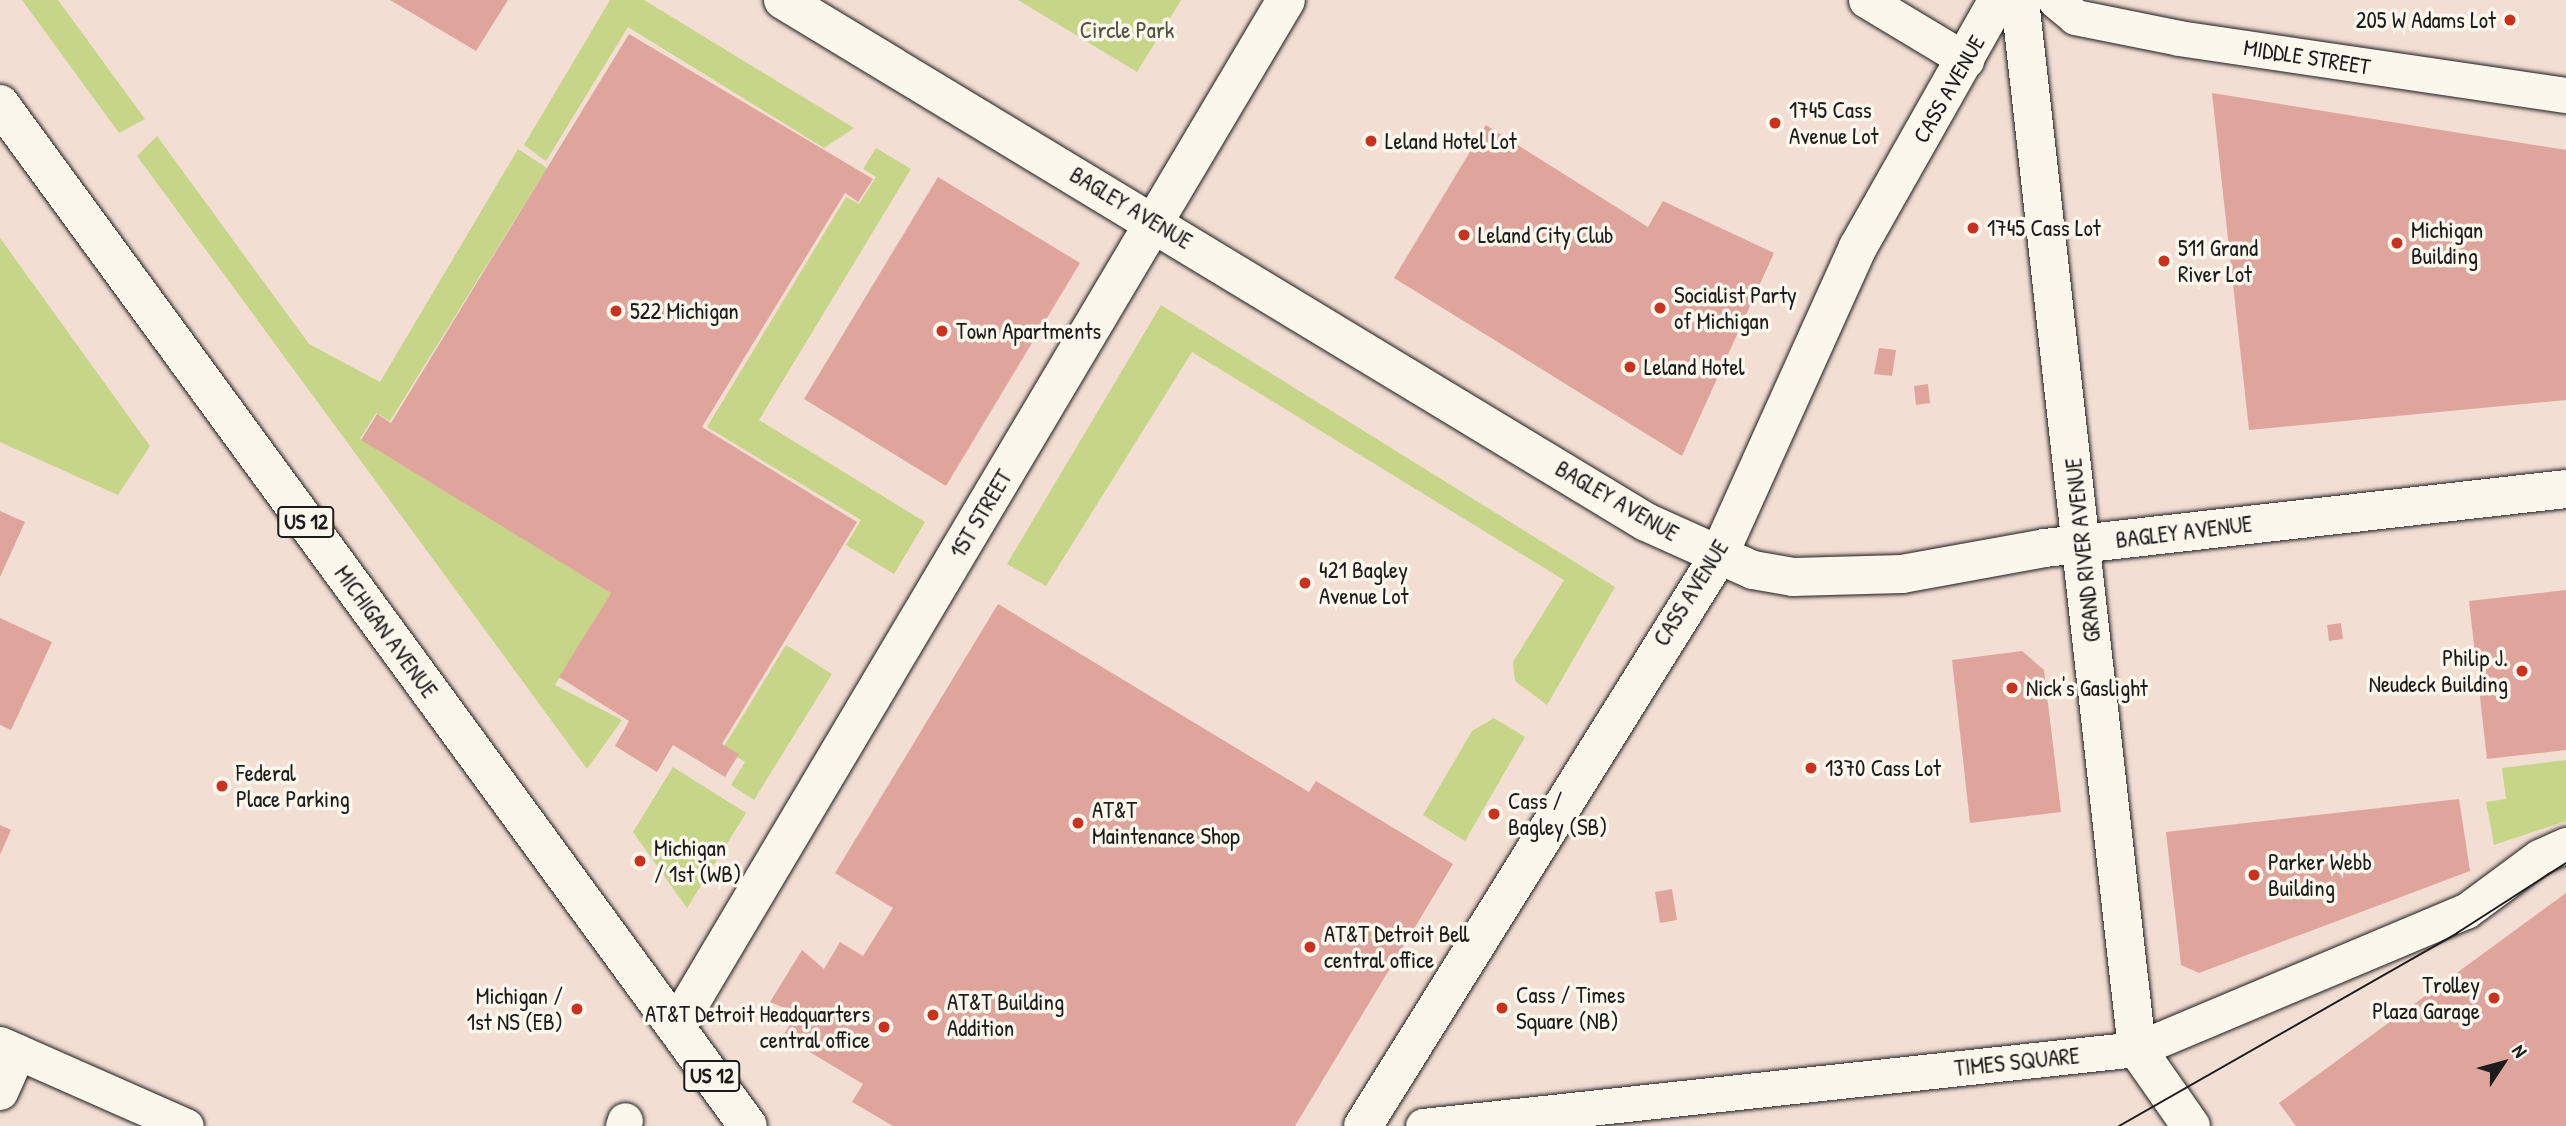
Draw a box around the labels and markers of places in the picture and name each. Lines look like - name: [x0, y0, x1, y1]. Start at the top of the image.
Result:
- place label: 205 W Adams Lot: [2356, 6, 2496, 34]
- marker: 205 W Adams Lot: [2502, 12, 2518, 28]
- place label: 1745 Cass Avenue Lot: [1789, 96, 1878, 150]
- marker: 1745 Cass Avenue Lot: [1767, 115, 1783, 131]
- place label: Leland Hotel Lot: [1385, 127, 1517, 155]
- marker: Leland Hotel Lot: [1363, 133, 1379, 149]
- place label: 1745 Cass Lot: [1987, 214, 2101, 242]
- place label: Michigan Building: [2411, 216, 2483, 270]
- marker: 1745 Cass Lot: [1965, 220, 1981, 236]
- place label: Leland City Club: [1478, 221, 1614, 249]
- marker: Leland City Club: [1456, 227, 1472, 243]
- place label: 511 Grand River Lot: [2178, 234, 2258, 288]
- marker: Michigan Building: [2389, 235, 2405, 251]
- marker: 511 Grand River Lot: [2156, 253, 2172, 269]
- place label: Socialist Party of Michigan: [1674, 281, 1797, 335]
- place label: 522 Michigan: [630, 297, 739, 325]
- marker: Socialist Party of Michigan: [1652, 300, 1668, 316]
- marker: 522 Michigan: [608, 303, 624, 319]
- place label: Town Apartments: [956, 317, 1101, 345]
- marker: Town Apartments: [934, 323, 950, 339]
- place label: Leland Hotel: [1644, 353, 1745, 381]
- marker: Leland Hotel: [1622, 359, 1638, 375]
- place label: 421 Bagley Avenue Lot: [1319, 556, 1408, 610]
- marker: 421 Bagley Avenue Lot: [1297, 575, 1313, 591]
- place label: Philip J. Neudeck Building: [2369, 644, 2508, 698]
- marker: Philip J. Neudeck Building: [2514, 663, 2530, 679]
- place label: Nick's Gaslight: [2026, 674, 2148, 702]
- marker: Nick's Gaslight: [2004, 680, 2020, 696]
- place label: 1370 Cass Lot: [1825, 754, 1941, 782]
- place label: Federal Place Parking: [236, 759, 350, 813]
- marker: 1370 Cass Lot: [1803, 760, 1819, 776]
- marker: Federal Place Parking: [214, 778, 230, 794]
- place label: Cass / Bagley (SB): [1508, 787, 1607, 841]
- place label: AT&T Maintenance Shop: [1092, 796, 1240, 850]
- marker: Cass / Bagley (SB): [1486, 806, 1502, 822]
- marker: AT&T Maintenance Shop: [1070, 815, 1086, 831]
- place label: Michigan / 1st (WB): [654, 834, 741, 888]
- place label: Parker Webb Building: [2268, 848, 2372, 902]
- marker: Michigan / 1st (WB): [632, 853, 648, 869]
- marker: Parker Webb Building: [2246, 867, 2262, 883]
- place label: AT&T Detroit Bell central office: [1324, 920, 1469, 974]
- marker: AT&T Detroit Bell central office: [1302, 939, 1318, 955]
- place label: Trolley Plaza Garage: [2372, 971, 2480, 1025]
- place label: Cass / Times Square (NB): [1516, 981, 1625, 1035]
- place label: Michigan / 1st NS (EB): [467, 982, 563, 1036]
- place label: AT&T Building Addition: [947, 988, 1064, 1042]
- marker: Trolley Plaza Garage: [2486, 990, 2502, 1006]
- place label: AT&T Detroit Headquarters central office: [645, 1000, 870, 1054]
- marker: Cass / Times Square (NB): [1494, 1000, 1510, 1016]
- marker: Michigan / 1st NS (EB): [569, 1001, 585, 1017]
- marker: AT&T Building Addition: [925, 1007, 941, 1023]
- marker: AT&T Detroit Headquarters central office: [876, 1019, 892, 1035]

